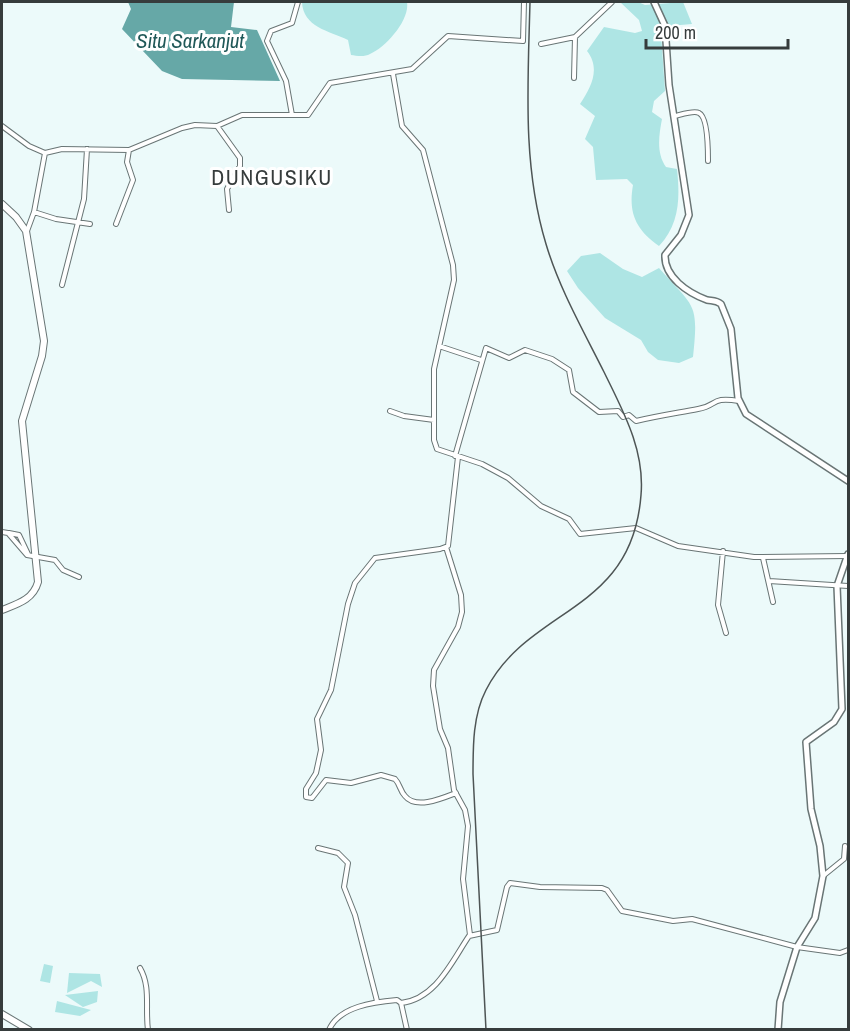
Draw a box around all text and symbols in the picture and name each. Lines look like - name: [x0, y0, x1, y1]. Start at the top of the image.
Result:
- scale bar: [646, 12, 788, 50]
- text: 200 m: [655, 20, 696, 45]
- water label: Situ Sarkanjut: [136, 26, 245, 55]
- district label: DUNGUSIKU: [211, 162, 333, 192]

